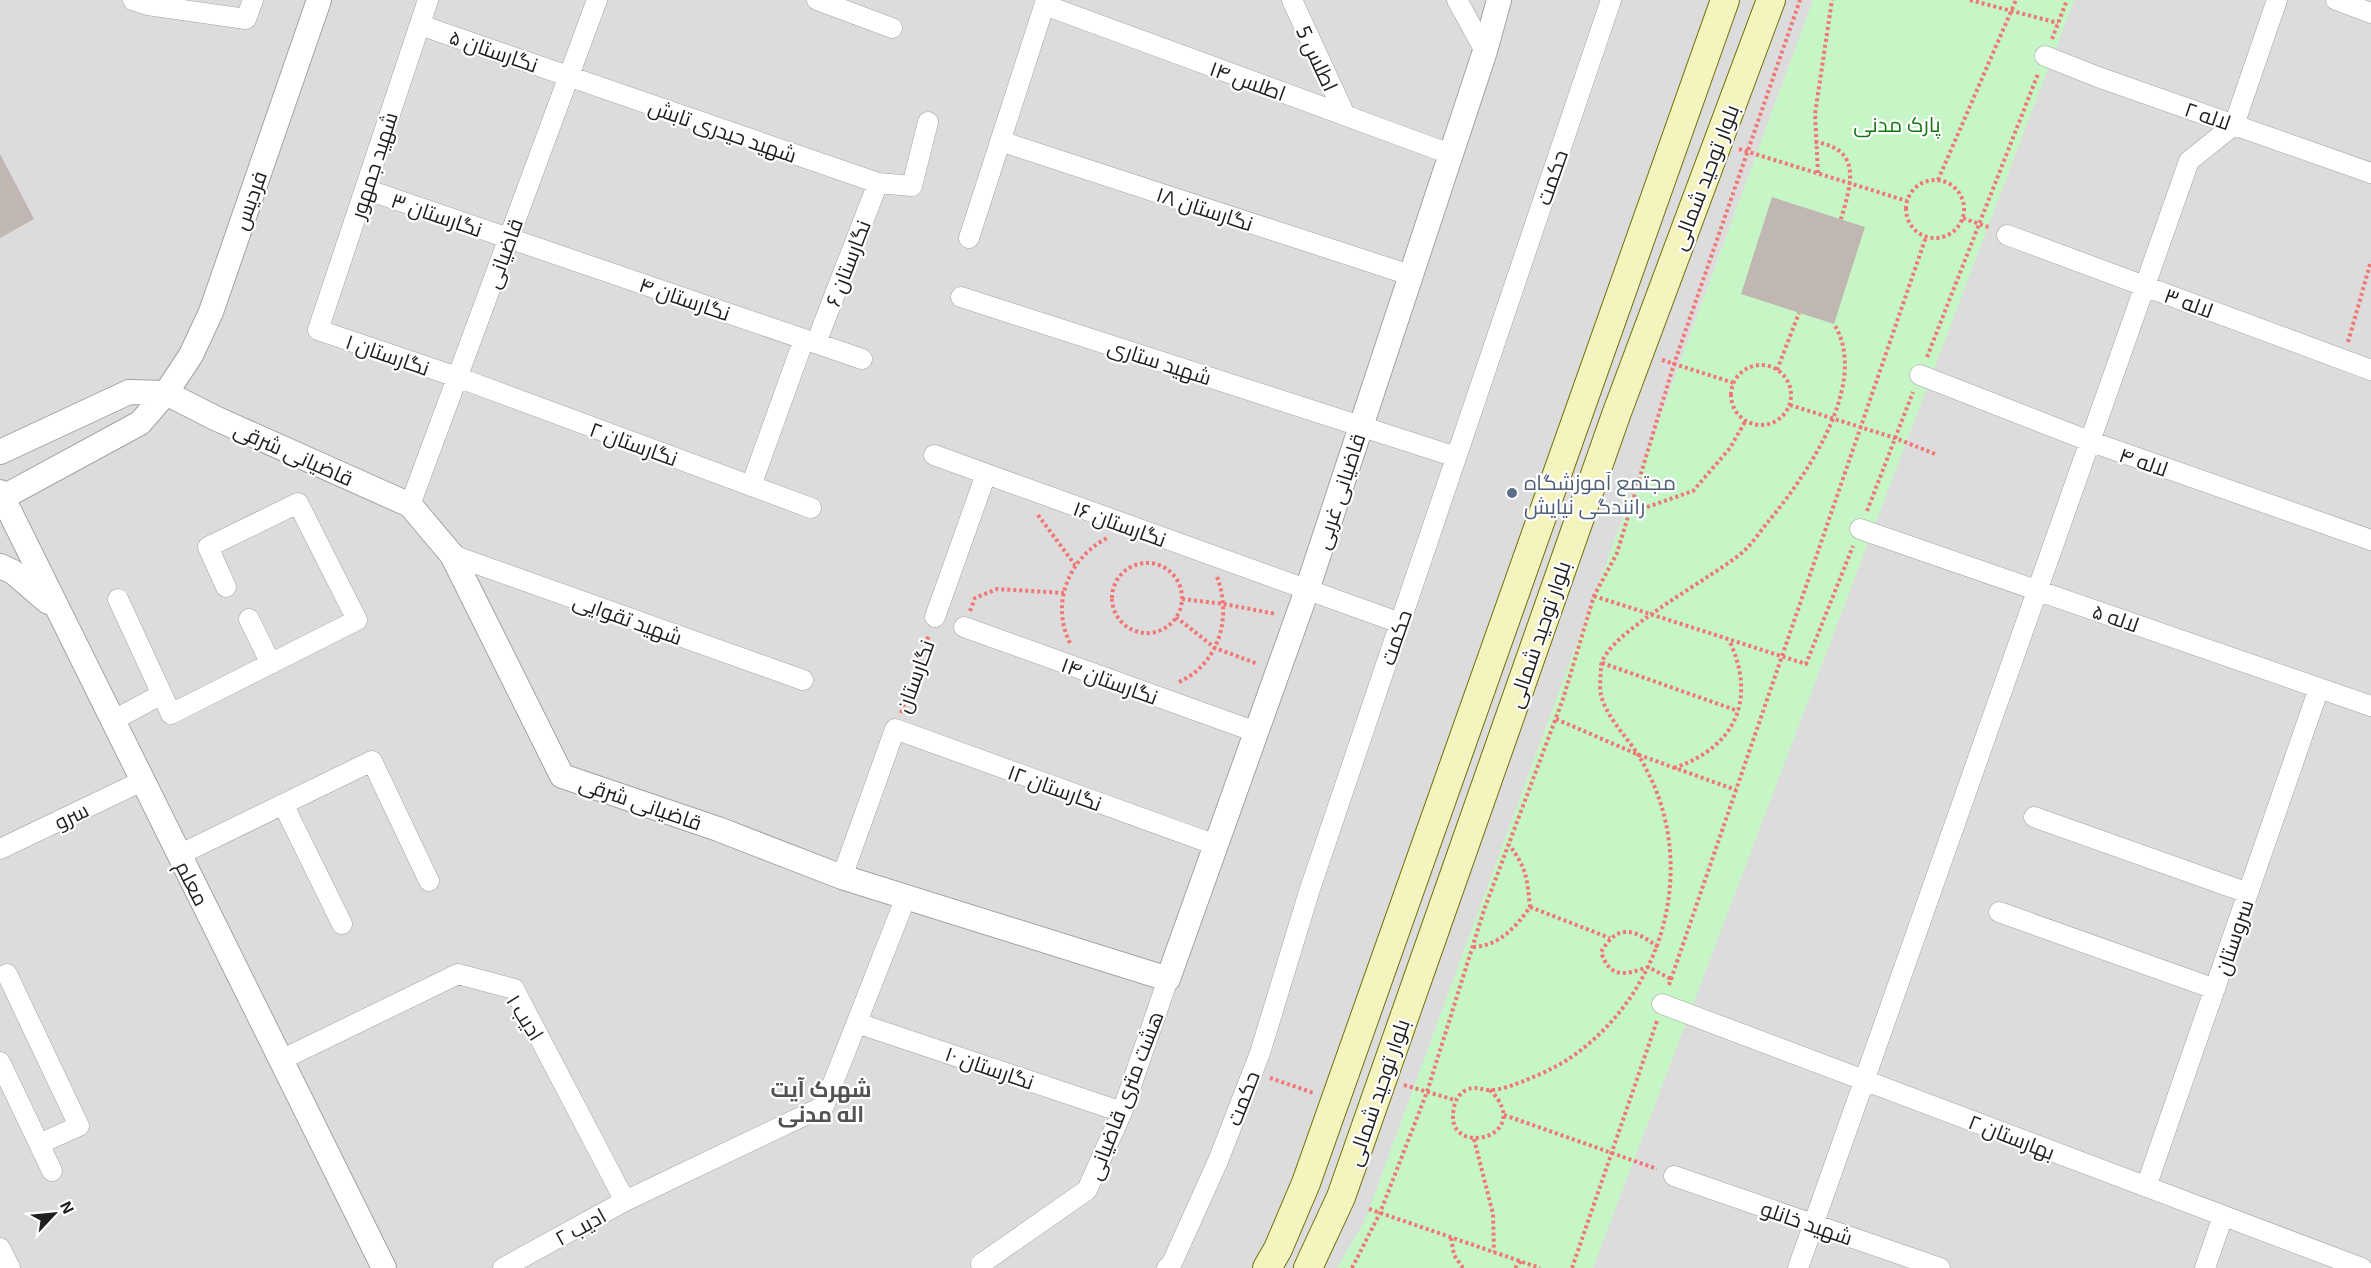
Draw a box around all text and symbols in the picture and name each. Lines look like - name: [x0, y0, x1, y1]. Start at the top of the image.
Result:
- street label: اطلس 5: [1290, 21, 1344, 96]
- street label: نگارستان ۵: [446, 23, 542, 79]
- street label: اطلس ۱۴: [1206, 55, 1289, 107]
- street label: شهید حیدری تابش: [645, 93, 800, 169]
- street label: لاله ۲: [2182, 95, 2234, 135]
- street label: بلوار توحید شمالی: [1665, 101, 1745, 254]
- street label: شهید جمهور: [344, 109, 404, 223]
- park label: پارک مدنی: [1853, 111, 1941, 139]
- street label: حکمت: [1530, 146, 1572, 208]
- street label: فردیس: [227, 167, 273, 234]
- street label: نگارستان ۱۸: [1153, 181, 1257, 237]
- street label: نگارستان ۳: [387, 187, 486, 243]
- street label: قاضیانی: [479, 215, 529, 292]
- street label: نگارستان ۶: [819, 216, 877, 311]
- street label: نگارستان ۴: [636, 271, 734, 327]
- street label: لاله ۳: [2161, 282, 2217, 322]
- street label: نگارستان ۱: [342, 328, 433, 382]
- street label: شهید ستاری: [1104, 333, 1215, 391]
- street label: قاضیانی شرقی: [230, 416, 357, 492]
- street label: نگارستان ۲: [586, 416, 681, 472]
- street label: قاضیانی غربی: [1309, 430, 1371, 553]
- street label: لاله ۴: [2116, 441, 2172, 481]
- place label: مجتمع آموزشگاه رانندگی نیایش: [1524, 469, 1676, 520]
- marker: مجتمع آموزشگاه رانندگی نیایش: [1505, 486, 1519, 500]
- street label: نگارستان ۱۶: [1069, 495, 1170, 553]
- street label: بلوار توحید شمالی: [1501, 557, 1577, 711]
- street label: شهید تقوایی: [569, 587, 686, 651]
- street label: لاله ۵: [2089, 597, 2143, 637]
- street label: حکمت: [1374, 606, 1416, 668]
- street label: نگارستان: [889, 636, 941, 717]
- street label: نگارستان ۱۴: [1058, 651, 1162, 711]
- street label: نگارستان ۱۲: [1004, 758, 1105, 817]
- street label: قاضیانی شرقی: [576, 769, 706, 837]
- street label: سرو: [50, 796, 93, 835]
- street label: معلم: [168, 856, 215, 911]
- street label: سروستان: [2208, 896, 2259, 979]
- street label: ادیب ۱: [502, 989, 550, 1045]
- street label: هشت متری قاضیانی: [1080, 1007, 1170, 1184]
- street label: بلوار توحید شمالی: [1340, 1015, 1416, 1169]
- street label: نگارستان ۱۰: [942, 1040, 1038, 1096]
- street label: حکمت: [1220, 1067, 1264, 1129]
- district label: شهرک آیت اله مدنی: [770, 1075, 872, 1128]
- street label: بهارستان ۲: [1964, 1108, 2059, 1166]
- north arrow: [24, 1184, 84, 1244]
- street label: شهید خانلو: [1757, 1195, 1856, 1251]
- text: N: [57, 1198, 79, 1217]
- street label: ادیب ۲: [550, 1202, 610, 1250]

